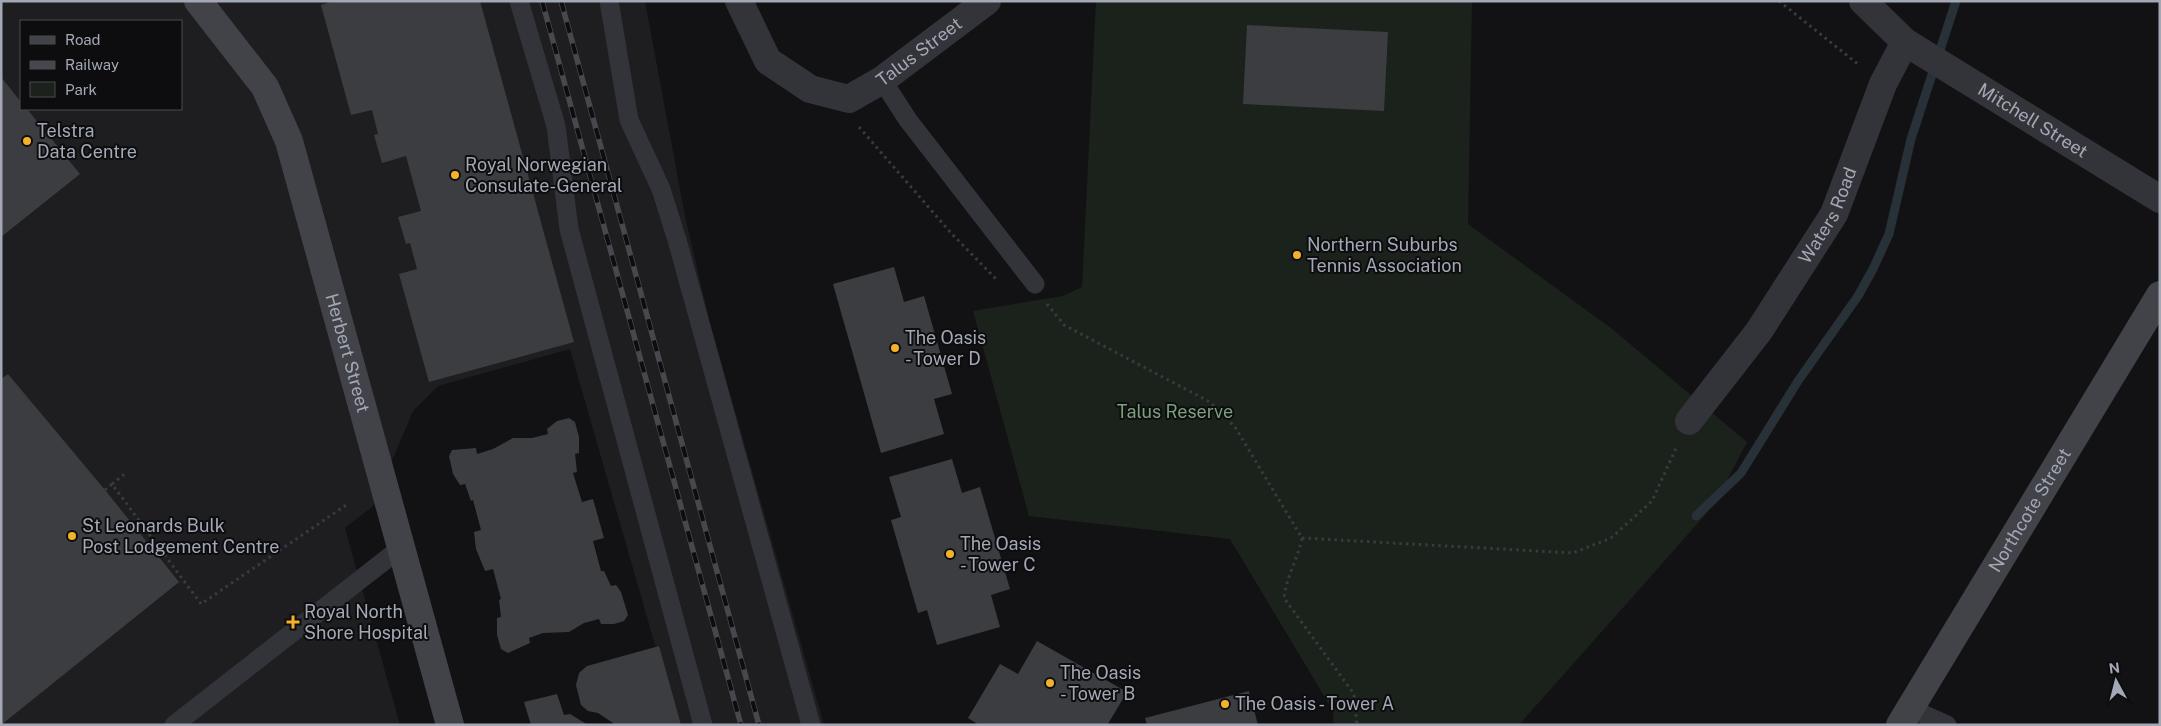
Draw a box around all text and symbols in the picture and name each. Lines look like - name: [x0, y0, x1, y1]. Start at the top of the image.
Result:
- street label: Talus Street: [872, 13, 966, 90]
- legend: [20, 20, 182, 110]
- text: Road: [65, 31, 101, 48]
- text: Railway: [65, 56, 119, 73]
- street label: Mitchell Street: [1974, 78, 2092, 162]
- text: Park: [65, 81, 97, 98]
- place label: Telstra Data Centre: [37, 120, 137, 162]
- marker: Telstra Data Centre: [21, 135, 33, 147]
- place label: Royal Norwegian Consulate-General: [465, 154, 622, 196]
- street label: Waters Road: [1794, 164, 1861, 267]
- marker: Royal Norwegian Consulate-General: [449, 169, 461, 181]
- place label: Northern Suburbs Tennis Association: [1307, 234, 1462, 276]
- marker: Northern Suburbs Tennis Association: [1291, 249, 1303, 261]
- street label: Herbert Street: [321, 291, 374, 415]
- place label: The Oasis - Tower D: [905, 327, 986, 369]
- marker: The Oasis - Tower D: [889, 342, 901, 354]
- park label: Talus Reserve: [1117, 401, 1233, 422]
- street label: Northcote Street: [1984, 444, 2075, 576]
- place label: St Leonards Bulk Post Lodgement Centre: [82, 515, 280, 557]
- marker: St Leonards Bulk Post Lodgement Centre: [66, 530, 78, 542]
- place label: The Oasis - Tower C: [960, 533, 1041, 575]
- marker: The Oasis - Tower C: [944, 548, 956, 560]
- place label: Royal North Shore Hospital: [304, 601, 428, 643]
- marker: Royal North Shore Hospital: [286, 615, 300, 629]
- north arrow: [2091, 656, 2141, 706]
- text: N: [2108, 659, 2121, 677]
- place label: The Oasis - Tower B: [1060, 662, 1141, 704]
- marker: The Oasis - Tower B: [1044, 677, 1056, 689]
- place label: The Oasis - Tower A: [1235, 693, 1395, 714]
- marker: The Oasis - Tower A: [1219, 698, 1231, 710]

